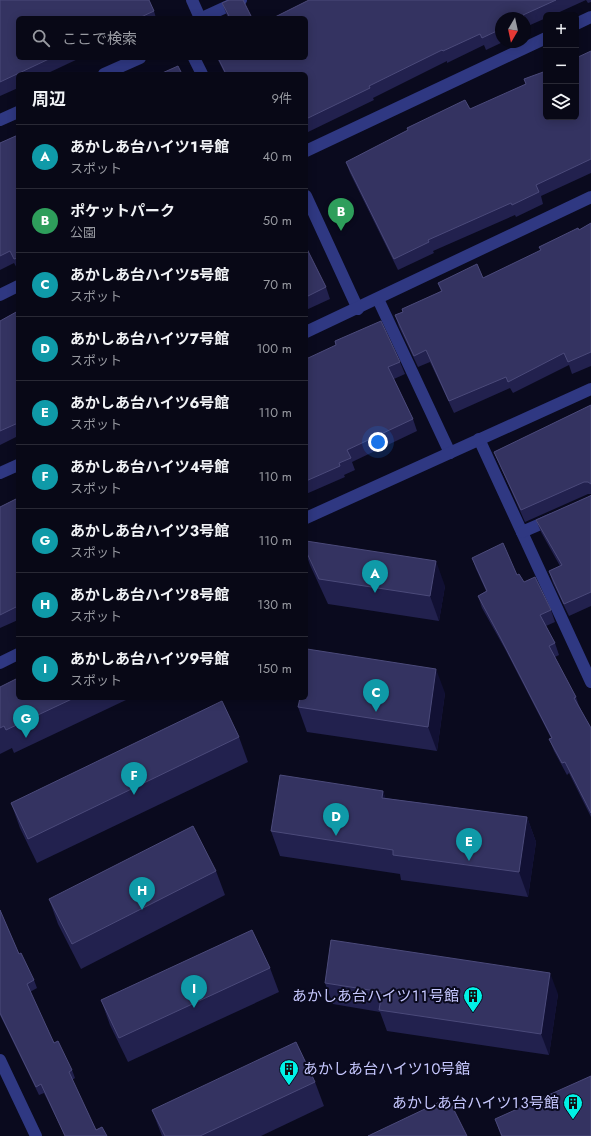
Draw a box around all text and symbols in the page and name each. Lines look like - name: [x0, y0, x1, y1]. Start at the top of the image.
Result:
- north arrow: [495, 12, 531, 48]
- map controls: [543, 12, 579, 120]
- button: +: [543, 12, 579, 48]
- search box: [16, 16, 308, 60]
- icon: search: [30, 27, 52, 49]
- text: ここで検索: [62, 28, 137, 50]
- button: −: [543, 48, 579, 84]
- button: layers: [543, 84, 579, 120]
- text: 周辺: [32, 87, 66, 111]
- text: 9件: [272, 89, 292, 108]
- text: あかしあ台ハイツ１号館: [70, 136, 229, 158]
- text: A: [40, 147, 50, 166]
- text: 40 m: [263, 147, 292, 166]
- text: スポット: [70, 159, 122, 178]
- pin: B: [328, 198, 354, 231]
- text: ポケットパーク: [70, 200, 175, 222]
- text: B: [41, 211, 49, 230]
- text: 50 m: [263, 211, 292, 230]
- text: 公園: [70, 223, 96, 242]
- text: あかしあ台ハイツ５号館: [70, 264, 229, 286]
- text: C: [40, 275, 50, 294]
- text: 70 m: [263, 275, 292, 294]
- text: スポット: [70, 287, 122, 306]
- text: あかしあ台ハイツ７号館: [70, 328, 229, 350]
- text: D: [40, 339, 50, 358]
- text: 100 m: [257, 339, 292, 358]
- text: スポット: [70, 351, 122, 370]
- text: あかしあ台ハイツ６号館: [70, 392, 229, 414]
- text: E: [41, 403, 49, 422]
- text: 110 m: [258, 403, 292, 422]
- text: スポット: [70, 415, 122, 434]
- your location: [368, 432, 388, 452]
- text: あかしあ台ハイツ４号館: [70, 456, 229, 478]
- text: F: [41, 467, 49, 486]
- text: 110 m: [258, 467, 292, 486]
- text: スポット: [70, 479, 122, 498]
- text: あかしあ台ハイツ３号館: [70, 520, 229, 542]
- text: G: [40, 531, 50, 550]
- text: 110 m: [258, 531, 292, 550]
- text: スポット: [70, 543, 122, 562]
- pin: A: [362, 560, 388, 593]
- text: あかしあ台ハイツ８号館: [70, 584, 229, 606]
- text: H: [40, 595, 50, 614]
- text: 130 m: [257, 595, 292, 614]
- text: スポット: [70, 607, 122, 626]
- text: あかしあ台ハイツ９号館: [70, 648, 229, 670]
- text: I: [43, 659, 47, 678]
- text: 150 m: [257, 659, 292, 678]
- text: スポット: [70, 671, 122, 690]
- pin: C: [363, 679, 389, 712]
- pin: G: [13, 705, 39, 738]
- pin: F: [121, 762, 147, 795]
- pin: D: [323, 803, 349, 836]
- pin: E: [456, 828, 482, 861]
- pin: H: [129, 877, 155, 910]
- pin: I: [181, 975, 207, 1008]
- place label: あかしあ台ハイツ１１号館: [292, 985, 459, 1007]
- building icon: あかしあ台ハイツ１１号館: [462, 985, 484, 1013]
- building icon: あかしあ台ハイツ１０号館: [278, 1058, 300, 1086]
- place label: あかしあ台ハイツ１０号館: [303, 1058, 470, 1080]
- place label: あかしあ台ハイツ１３号館: [392, 1092, 559, 1114]
- building icon: あかしあ台ハイツ１３号館: [562, 1092, 584, 1120]

